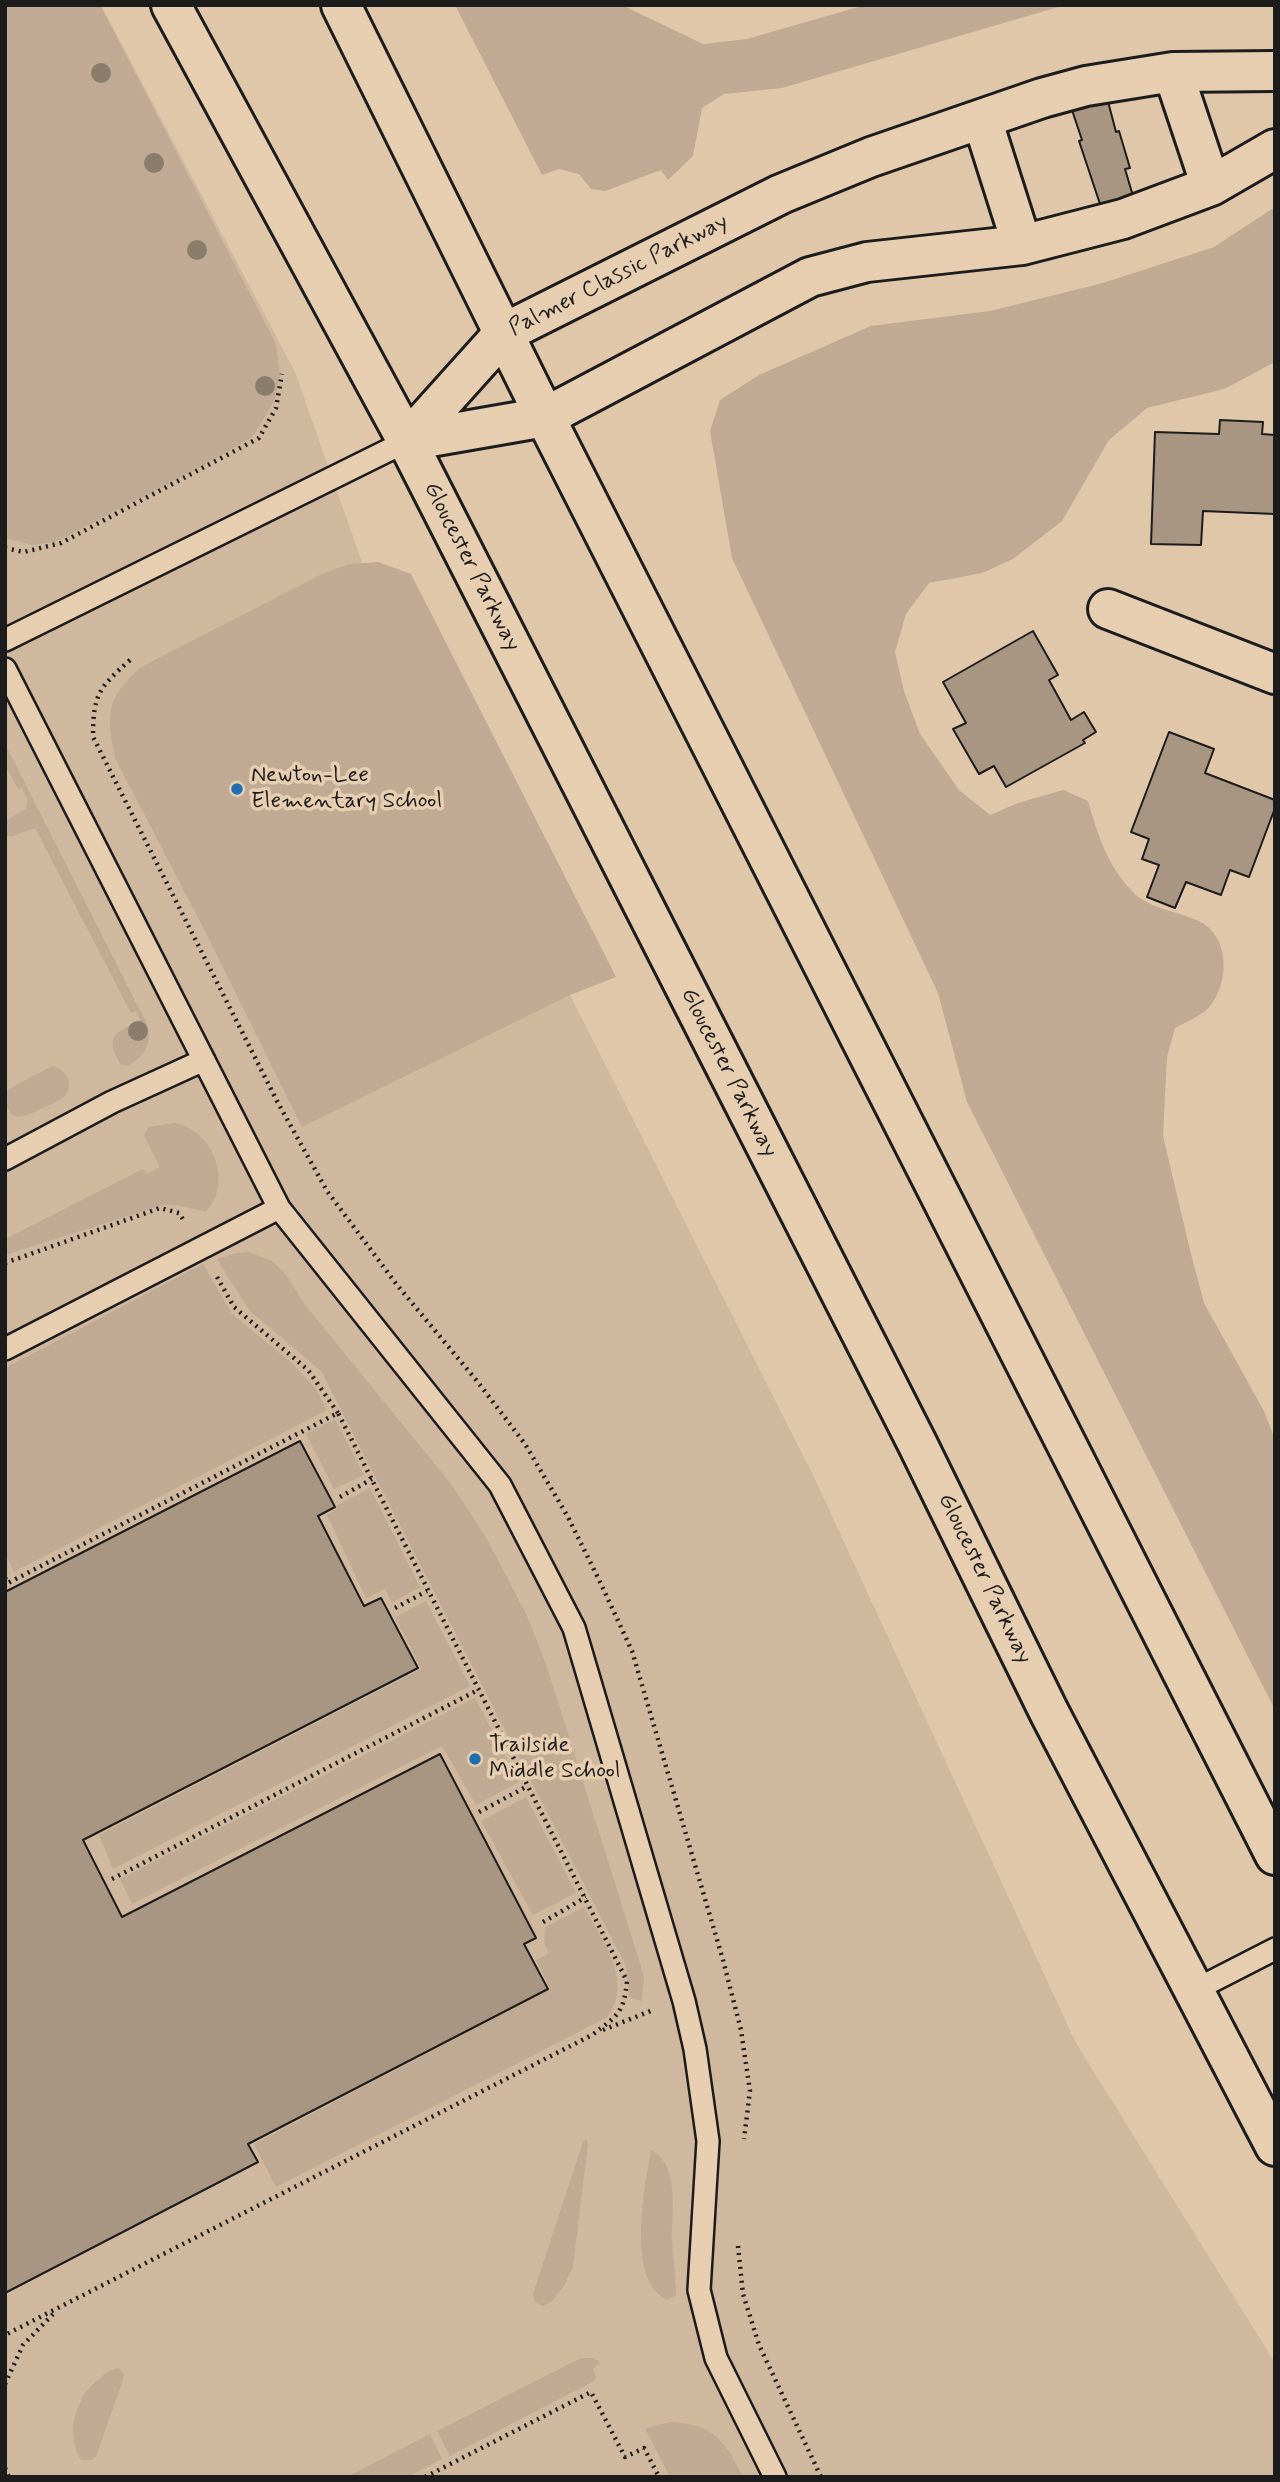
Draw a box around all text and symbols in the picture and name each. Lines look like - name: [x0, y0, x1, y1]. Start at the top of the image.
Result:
- street label: Palmer Classic Parkway: [505, 209, 733, 343]
- street label: Gloucester Parkway: [416, 478, 526, 656]
- place label: Newton-Lee Elementary School: [251, 762, 442, 816]
- marker: Newton-Lee Elementary School: [229, 781, 245, 797]
- street label: Gloucester Parkway: [673, 984, 783, 1162]
- street label: Gloucester Parkway: [931, 1489, 1037, 1669]
- place label: Trailside Middle School: [489, 1732, 620, 1786]
- marker: Trailside Middle School: [467, 1751, 483, 1767]

